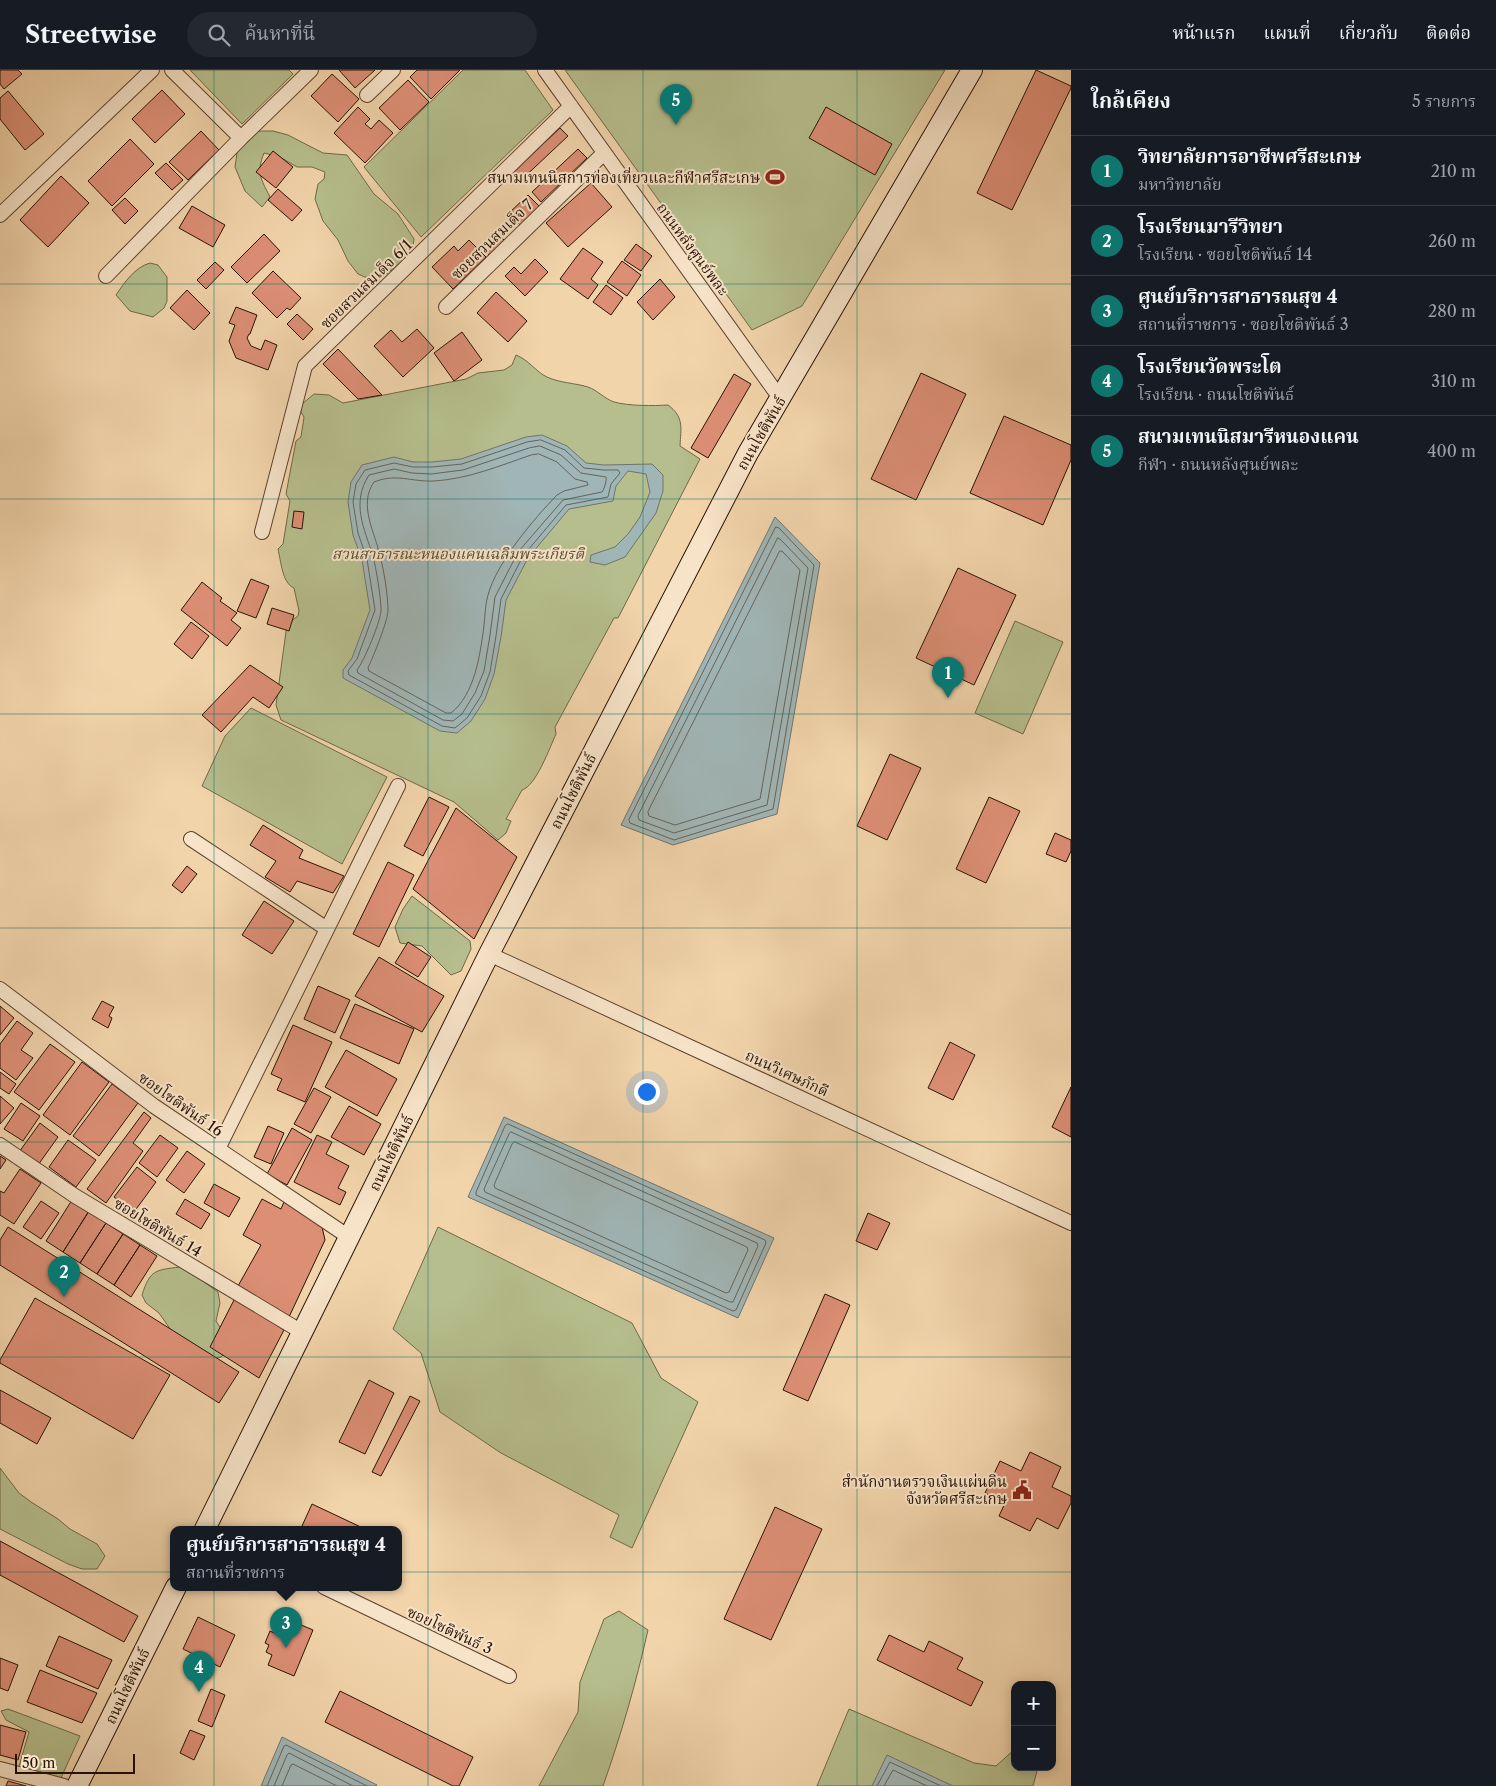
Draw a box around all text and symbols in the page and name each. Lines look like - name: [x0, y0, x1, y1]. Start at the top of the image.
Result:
- search box: [187, 12, 537, 57]
- text: Streetwise: [25, 20, 157, 49]
- icon: search: [205, 21, 233, 49]
- text: ค้นหาที่นี่: [245, 22, 315, 45]
- text: หน้าแรก: [1172, 22, 1235, 44]
- text: แผนที่: [1263, 22, 1311, 44]
- text: เกี่ยวกับ: [1339, 22, 1398, 44]
- text: ติดต่อ: [1426, 22, 1471, 44]
- pin: 5: [660, 84, 692, 125]
- text: ใกล้เคียง: [1091, 88, 1171, 113]
- text: 5 รายการ: [1412, 91, 1476, 111]
- text: วิทยาลัยการอาชีพศรีสะเกษ: [1138, 145, 1361, 168]
- text: 1: [1103, 161, 1111, 181]
- text: 210 m: [1431, 161, 1476, 181]
- sports icon: สนามเทนนิสการท่องเที่ยวและกีฬาศรีสะเกษ: [764, 166, 786, 188]
- place label: สนามเทนนิสการท่องเที่ยวและกีฬาศรีสะเกษ: [487, 167, 761, 187]
- text: มหาวิทยาลัย: [1138, 174, 1222, 194]
- street label: ซอยสวนสมเด็จ 7: [447, 194, 538, 283]
- street label: ถนนหลังศูนย์พละ: [652, 199, 733, 300]
- text: โรงเรียนมารีวิทยา: [1138, 215, 1283, 238]
- text: 2: [1102, 231, 1112, 251]
- text: 260 m: [1428, 231, 1476, 251]
- street label: ซอยสวนสมเด็จ 6/1: [316, 235, 416, 333]
- text: โรงเรียน · ซอยโชติพันธ์ 14: [1138, 244, 1312, 264]
- text: ศูนย์บริการสาธารณสุข 4: [1138, 285, 1338, 308]
- text: 3: [1102, 301, 1112, 321]
- text: 280 m: [1428, 301, 1476, 321]
- text: สถานที่ราชการ · ซอยโชติพันธ์ 3: [1138, 314, 1349, 334]
- text: โรงเรียนวัดพระโต: [1138, 355, 1282, 378]
- text: 4: [1102, 371, 1112, 391]
- text: 310 m: [1431, 371, 1476, 391]
- text: โรงเรียน · ถนนโชติพันธ์: [1138, 384, 1294, 404]
- street label: ถนนโชติพันธ์: [731, 392, 790, 473]
- text: สนามเทนนิสมารีหนองแคน: [1138, 425, 1359, 448]
- text: 5: [1103, 441, 1111, 461]
- text: 400 m: [1427, 441, 1476, 461]
- text: กีฬา · ถนนหลังศูนย์พละ: [1138, 454, 1298, 474]
- park label: สวนสาธารณะหนองแคนเฉลิมพระเกียรติ: [332, 544, 586, 563]
- pin: 1: [932, 657, 964, 698]
- street label: ถนนโชติพันธ์: [545, 749, 600, 832]
- street label: ถนนวิเศษภักดี: [742, 1045, 832, 1101]
- street label: ซอยโชติพันธ์ 16: [135, 1067, 228, 1140]
- your location: [634, 1079, 660, 1105]
- street label: ถนนโชติพันธ์: [364, 1111, 418, 1194]
- street label: ซอยโชติพันธ์ 14: [111, 1193, 206, 1261]
- pin: 2: [48, 1256, 80, 1297]
- place label: สำนักงานตรวจเงินแผ่นดิน จังหวัดศรีสะเกษ: [842, 1472, 1008, 1508]
- public building icon: สำนักงานตรวจเงินแผ่นดิน จังหวัดศรีสะเกษ: [1011, 1479, 1033, 1501]
- popup: [170, 1526, 402, 1591]
- text: ศูนย์บริการสาธารณสุข 4: [186, 1533, 386, 1556]
- text: สถานที่ราชการ: [186, 1562, 285, 1582]
- street label: ซอยโชติพันธ์ 3: [404, 1601, 496, 1658]
- pin: 3: [270, 1607, 302, 1648]
- street label: ถนนโชติพันธ์: [100, 1644, 154, 1727]
- pin: 4: [183, 1651, 215, 1692]
- map controls: [1011, 1681, 1056, 1771]
- button: +: [1011, 1681, 1056, 1726]
- button: −: [1011, 1726, 1056, 1771]
- scale bar: [15, 1751, 135, 1774]
- text: 50 m: [22, 1754, 55, 1772]

